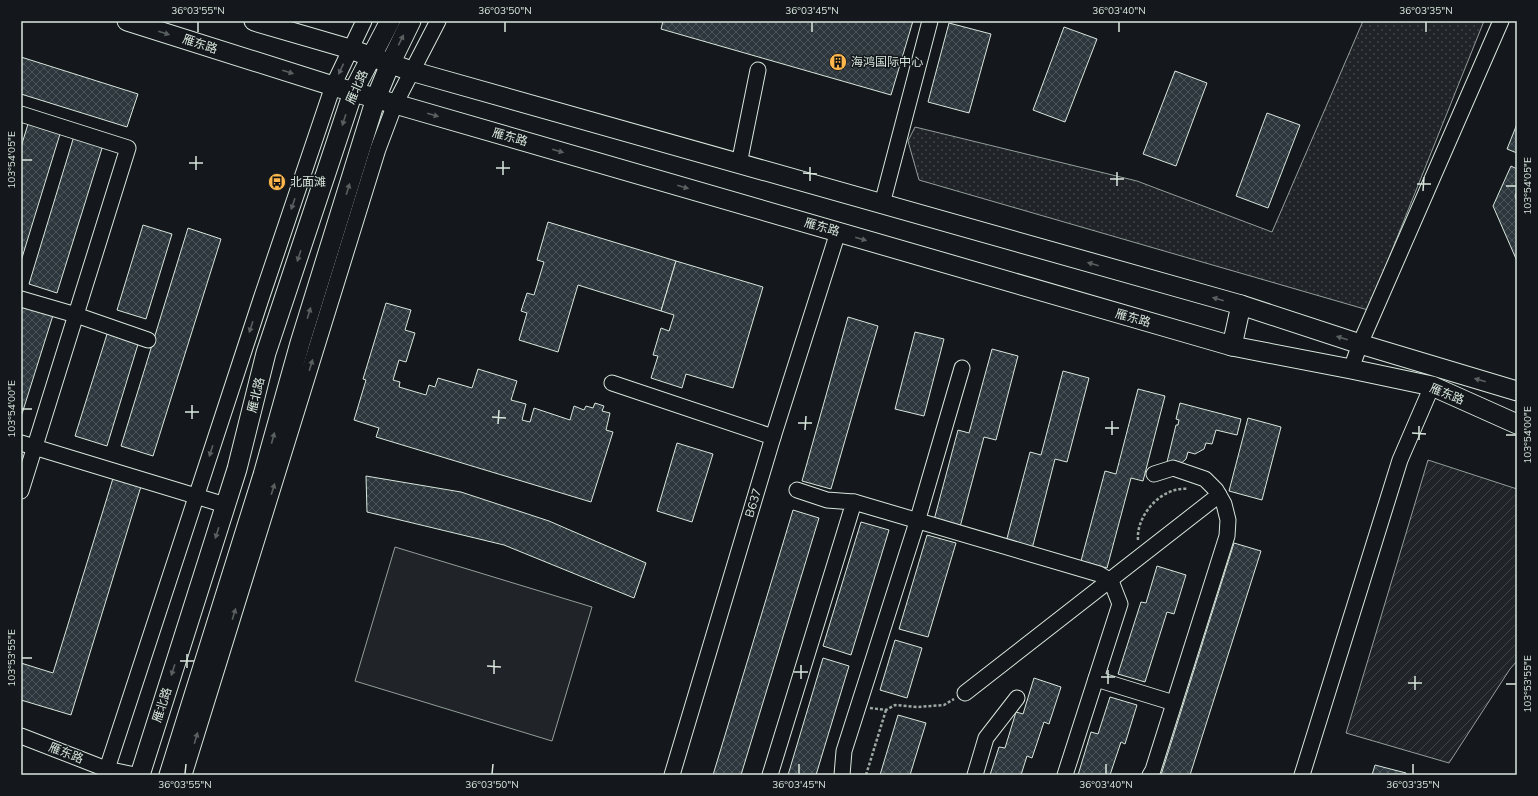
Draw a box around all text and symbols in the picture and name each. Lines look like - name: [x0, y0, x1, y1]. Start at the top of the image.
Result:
- text: 36°03'55"N: [171, 4, 225, 17]
- text: 36°03'50"N: [478, 4, 532, 17]
- text: 36°03'45"N: [785, 4, 839, 17]
- text: 36°03'40"N: [1092, 4, 1146, 17]
- text: 36°03'35"N: [1399, 4, 1453, 17]
- one-way arrow: [159, 30, 171, 36]
- street label: 雁东路: [181, 31, 220, 56]
- one-way arrow: [398, 35, 405, 46]
- building icon: 海鸿国际中心: [828, 52, 848, 72]
- place label: 海鸿国际中心: [851, 54, 923, 69]
- one-way arrow: [338, 63, 344, 74]
- street label: 雁北路: [342, 67, 371, 106]
- one-way arrow: [283, 69, 295, 75]
- one-way arrow: [427, 112, 439, 118]
- one-way arrow: [341, 114, 347, 126]
- street label: 雁东路: [491, 124, 530, 149]
- text: 103°54'05"E: [5, 131, 18, 189]
- one-way arrow: [552, 148, 564, 154]
- text: 103°54'05"E: [1521, 157, 1534, 215]
- bus stop icon: 北面滩: [267, 172, 287, 192]
- place label: 北面滩: [290, 174, 326, 189]
- one-way arrow: [345, 182, 351, 194]
- one-way arrow: [677, 184, 689, 190]
- one-way arrow: [290, 199, 296, 211]
- street label: 雁东路: [803, 214, 842, 239]
- one-way arrow: [856, 236, 868, 242]
- one-way arrow: [295, 251, 301, 263]
- one-way arrow: [1086, 260, 1099, 266]
- one-way arrow: [1212, 296, 1224, 302]
- street label: 雁东路: [1114, 305, 1153, 330]
- one-way arrow: [306, 306, 312, 318]
- one-way arrow: [248, 322, 254, 334]
- one-way arrow: [1335, 335, 1347, 341]
- one-way arrow: [308, 359, 314, 371]
- street label: 雁北路: [244, 376, 267, 414]
- one-way arrow: [1473, 377, 1485, 383]
- text: 103°54'00"E: [5, 380, 18, 438]
- street label: 雁东路: [1428, 380, 1467, 407]
- text: 103°54'00"E: [1521, 406, 1534, 464]
- one-way arrow: [271, 432, 277, 444]
- one-way arrow: [208, 445, 214, 457]
- one-way arrow: [270, 483, 276, 495]
- street label: B637: [741, 486, 764, 519]
- one-way arrow: [213, 528, 219, 540]
- one-way arrow: [231, 607, 237, 619]
- text: 103°53'55"E: [5, 629, 18, 687]
- text: 103°53'55"E: [1521, 655, 1534, 713]
- one-way arrow: [170, 665, 176, 677]
- street label: 雁北路: [149, 685, 174, 724]
- one-way arrow: [193, 731, 199, 743]
- street label: 雁东路: [47, 739, 86, 766]
- text: 36°03'55"N: [158, 778, 212, 791]
- text: 36°03'50"N: [465, 778, 519, 791]
- text: 36°03'45"N: [772, 778, 826, 791]
- text: 36°03'40"N: [1079, 778, 1133, 791]
- text: 36°03'35"N: [1386, 778, 1440, 791]

